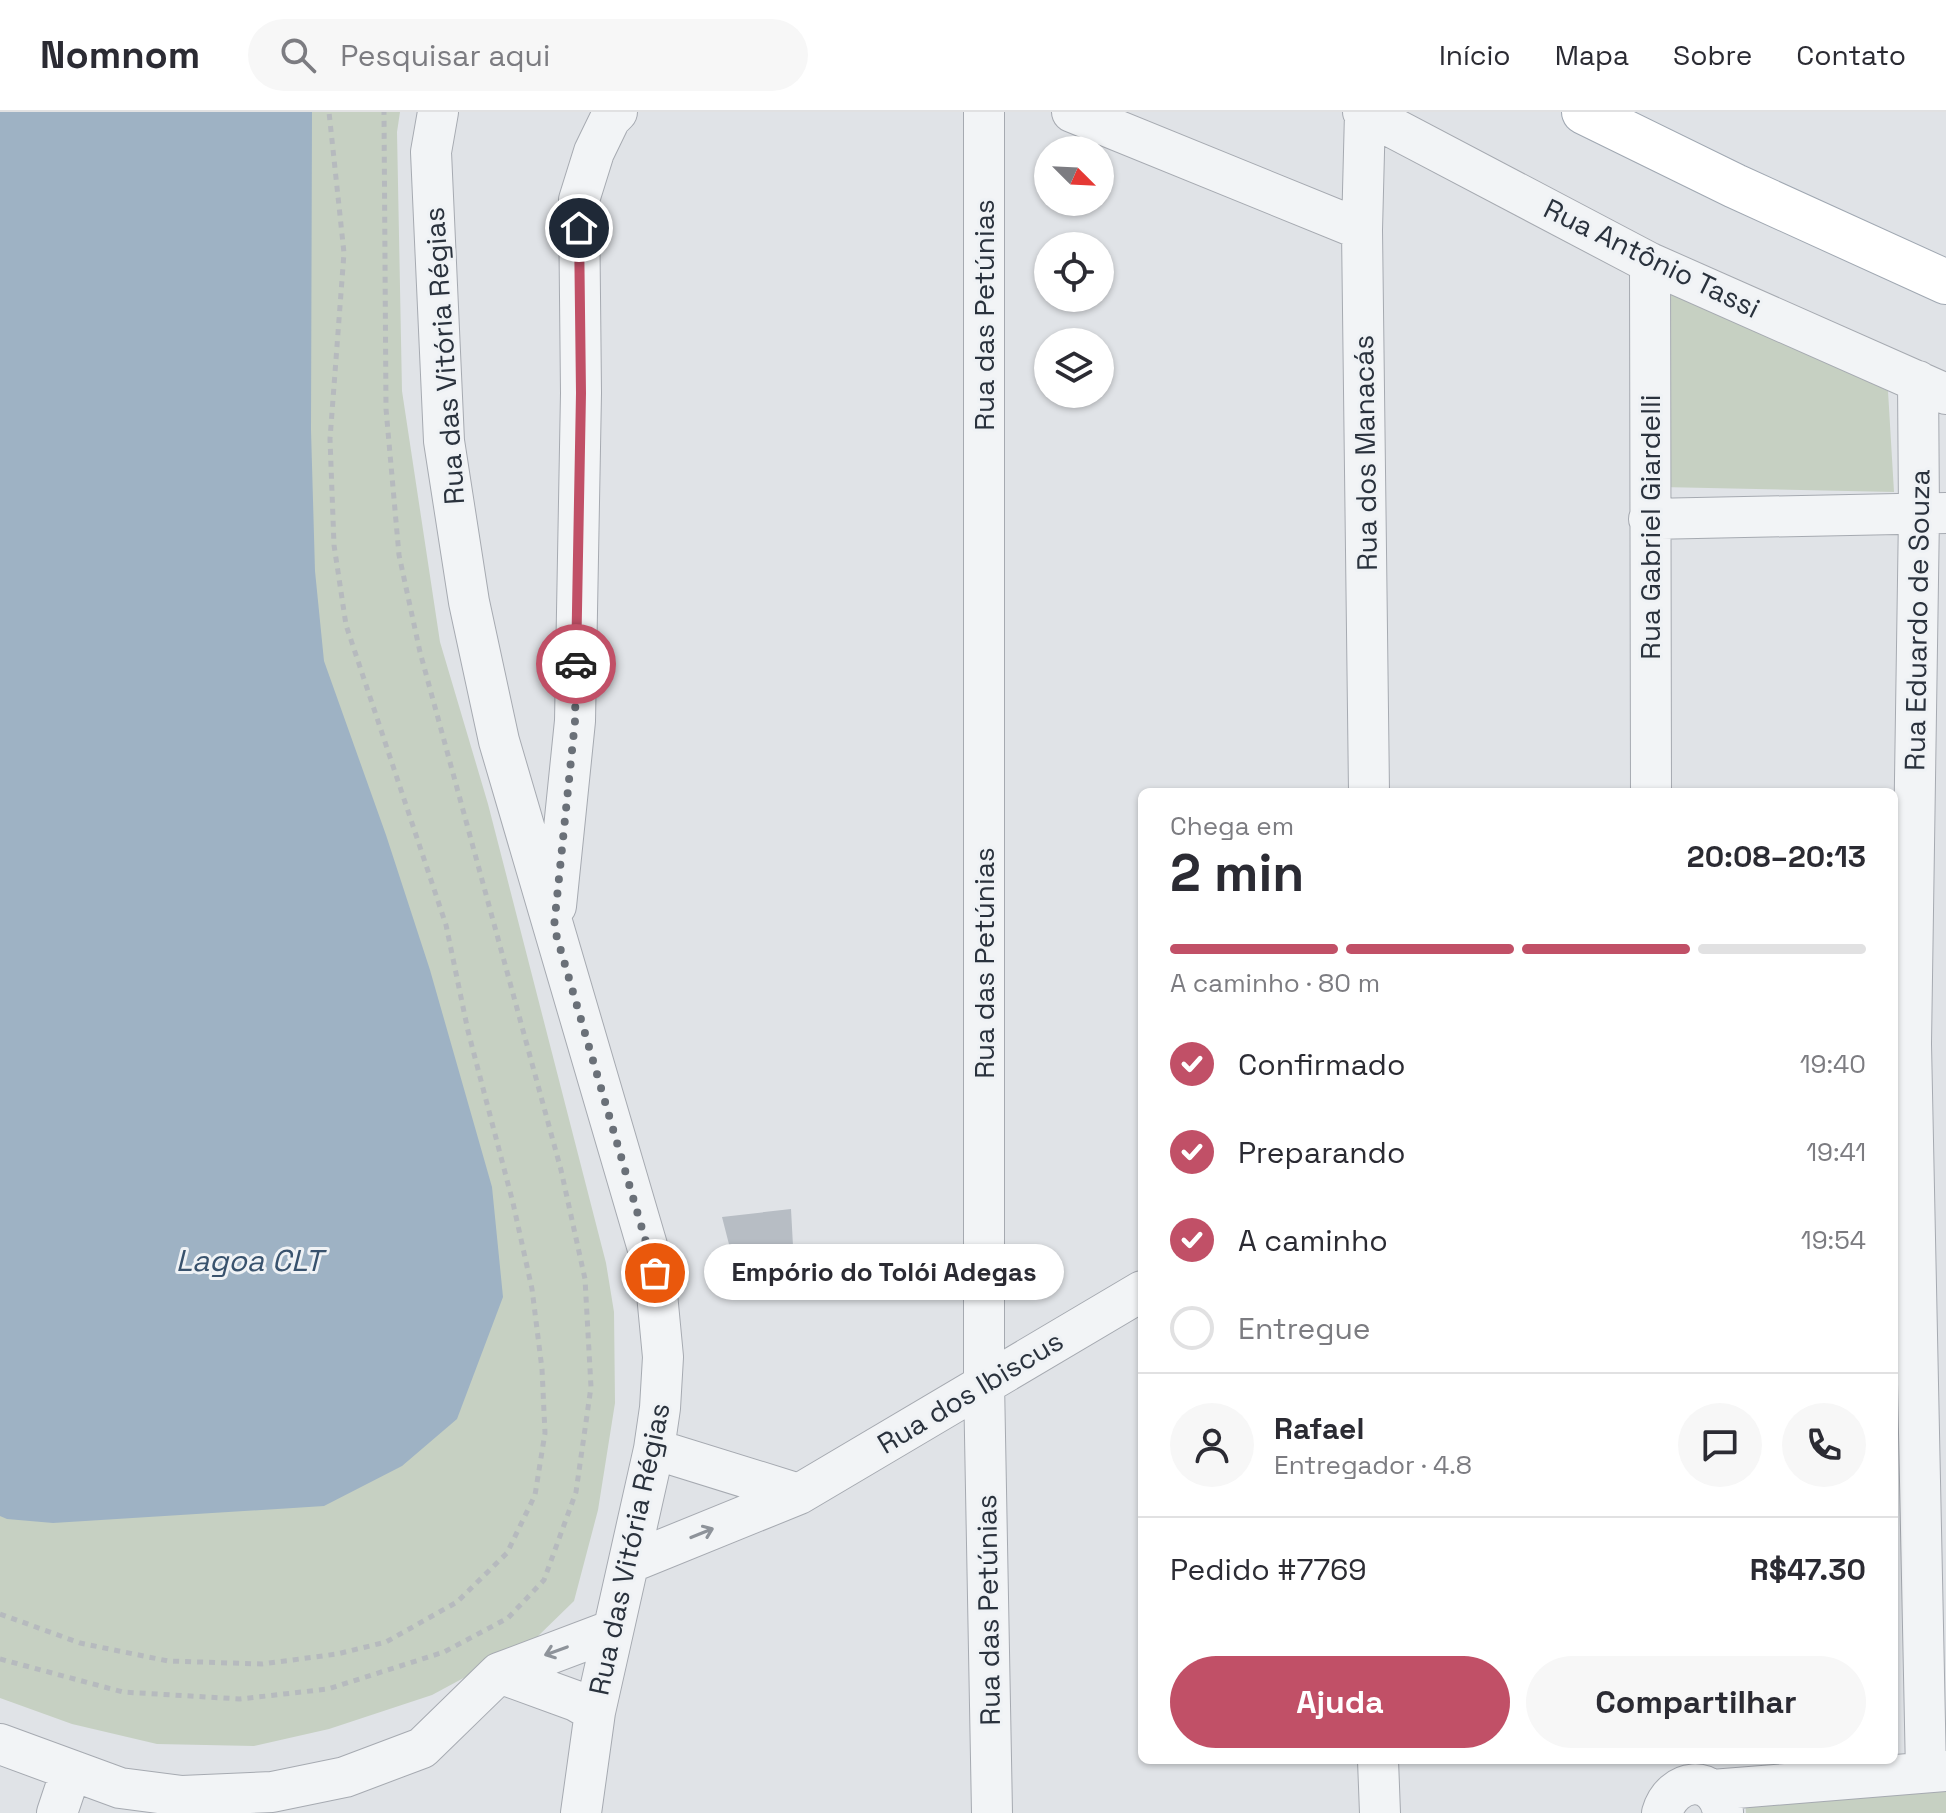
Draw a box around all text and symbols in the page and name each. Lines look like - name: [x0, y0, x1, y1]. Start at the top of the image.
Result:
- search box: [248, 19, 808, 91]
- text: Nomnom: [40, 31, 200, 79]
- icon: search: [276, 33, 320, 77]
- text: Pesquisar aqui: [340, 36, 550, 75]
- text: Início: [1439, 37, 1511, 73]
- text: Mapa: [1555, 37, 1629, 73]
- text: Sobre: [1673, 37, 1752, 73]
- text: Contato: [1796, 37, 1906, 73]
- north arrow: [1034, 136, 1114, 216]
- map controls: [1034, 136, 1114, 408]
- street label: Rua Antônio Tassi: [1538, 190, 1766, 326]
- pin: [545, 194, 613, 262]
- street label: Rua das Petúnias: [966, 199, 1002, 431]
- street label: Rua das Vitória Régias: [416, 206, 472, 506]
- icon: home: [557, 206, 601, 250]
- button: locate: [1034, 232, 1114, 312]
- button: layers: [1034, 328, 1114, 408]
- street label: Rua dos Manacás: [1345, 335, 1385, 571]
- street label: Rua Gabriel Giardelli: [1632, 394, 1668, 660]
- street label: Rua Eduardo de Souza: [1896, 469, 1938, 771]
- courier: [536, 624, 616, 704]
- icon: car: [554, 642, 598, 686]
- text: Chega em: [1170, 809, 1294, 843]
- text: 20:08–20:13: [1687, 837, 1866, 876]
- text: 2 min: [1170, 840, 1304, 906]
- street label: Rua das Petúnias: [966, 847, 1002, 1079]
- text: A caminho · 80 m: [1170, 966, 1380, 1000]
- icon: check: [1170, 1042, 1214, 1086]
- text: Confirmado: [1238, 1045, 1405, 1084]
- text: 19:40: [1800, 1047, 1866, 1081]
- icon: check: [1170, 1130, 1214, 1174]
- text: Preparando: [1238, 1133, 1405, 1172]
- text: 19:41: [1806, 1135, 1866, 1169]
- icon: check: [1170, 1218, 1214, 1262]
- text: A caminho: [1238, 1221, 1388, 1260]
- text: 19:54: [1801, 1223, 1866, 1257]
- pin: [621, 1239, 689, 1307]
- water label: Lagoa CLT: [176, 1241, 328, 1280]
- callout: Empório do Tolói Adegas: [703, 1245, 1063, 1301]
- icon: bag: [633, 1251, 677, 1295]
- text: Empório do Tolói Adegas: [731, 1255, 1037, 1289]
- text: Entregue: [1238, 1309, 1371, 1348]
- street label: Rua dos Ibiscus: [871, 1322, 1069, 1462]
- street label: Rua das Vitória Régias: [580, 1399, 678, 1699]
- button: person: [1170, 1403, 1254, 1487]
- button: chat: [1678, 1403, 1762, 1487]
- button: phone: [1782, 1403, 1866, 1487]
- text: Rafael: [1274, 1409, 1364, 1448]
- text: Entregador · 4.8: [1274, 1448, 1472, 1482]
- street label: Rua das Petúnias: [968, 1494, 1008, 1726]
- one-way arrow: [689, 1525, 714, 1540]
- text: Pedido #7769: [1170, 1550, 1367, 1589]
- text: R$47.30: [1750, 1550, 1866, 1589]
- one-way arrow: [544, 1645, 569, 1659]
- button: Ajuda: [1170, 1656, 1510, 1748]
- button: Compartilhar: [1526, 1656, 1866, 1748]

